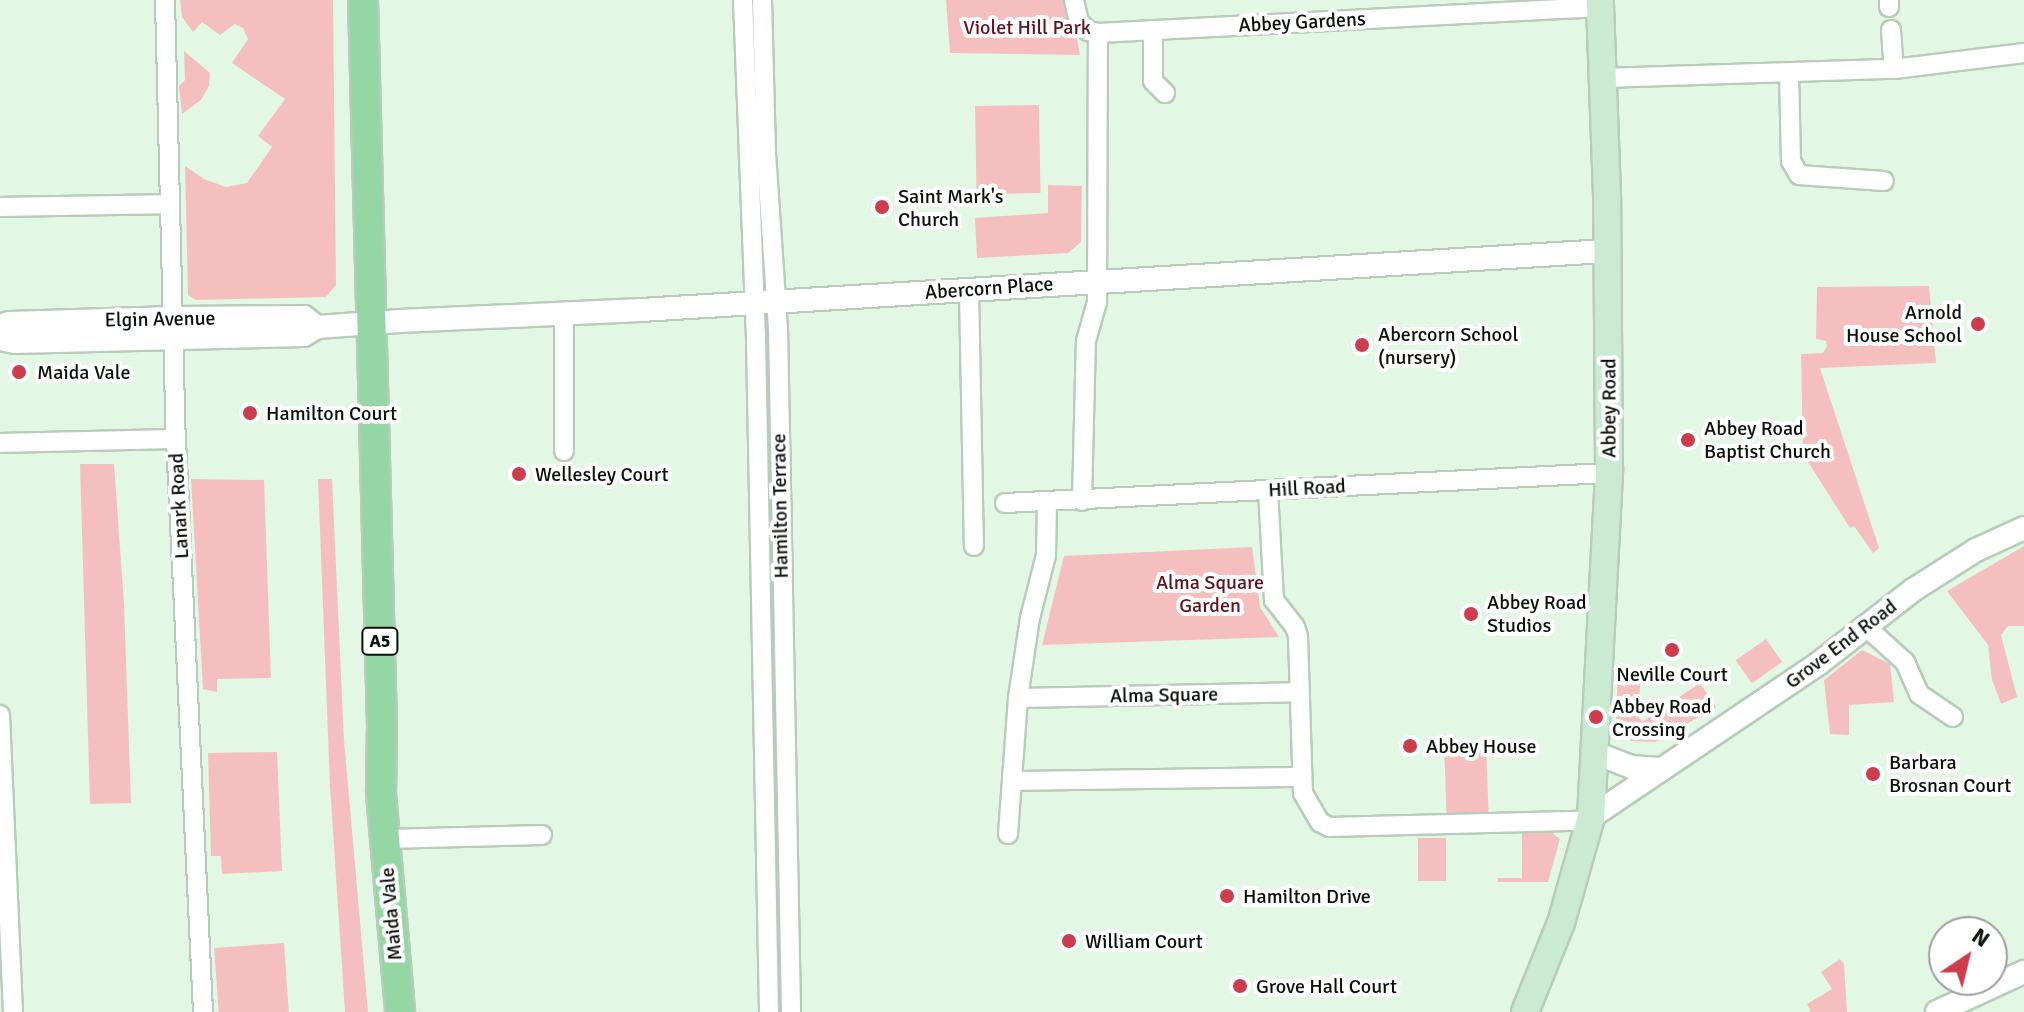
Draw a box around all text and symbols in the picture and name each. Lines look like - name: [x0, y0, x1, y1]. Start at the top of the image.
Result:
- street label: Abbey Gardens: [1238, 7, 1366, 37]
- park label: Violet Hill Park: [963, 15, 1091, 39]
- place label: Saint Mark's Church: [898, 184, 1004, 231]
- marker: Saint Mark's Church: [873, 198, 891, 216]
- street label: Abercorn Place: [924, 272, 1054, 304]
- place label: Arnold House School: [1846, 300, 1962, 347]
- street label: Elgin Avenue: [104, 306, 216, 332]
- marker: Arnold House School: [1969, 315, 1987, 333]
- place label: Abercorn School (nursery): [1378, 322, 1518, 369]
- marker: Abercorn School (nursery): [1353, 336, 1371, 354]
- street label: Abbey Road: [1597, 358, 1621, 458]
- place label: Maida Vale: [37, 360, 130, 384]
- marker: Maida Vale: [8, 361, 30, 383]
- place label: Hamilton Court: [266, 401, 397, 425]
- marker: Hamilton Court: [241, 404, 259, 422]
- place label: Abbey Road Baptist Church: [1704, 416, 1831, 463]
- marker: Abbey Road Baptist Church: [1679, 431, 1697, 449]
- street label: Hamilton Terrace: [767, 433, 793, 579]
- street label: Lanark Road: [164, 452, 194, 560]
- place label: Wellesley Court: [535, 462, 669, 486]
- marker: Wellesley Court: [510, 465, 528, 483]
- street label: Hill Road: [1268, 474, 1346, 502]
- park label: Alma Square Garden: [1156, 571, 1264, 618]
- place label: Abbey Road Studios: [1487, 590, 1587, 637]
- street label: Grove End Road: [1781, 594, 1901, 694]
- marker: Abbey Road Studios: [1462, 605, 1480, 623]
- road number: A5: [360, 627, 400, 655]
- marker: Neville Court: [1663, 641, 1681, 659]
- place label: Neville Court: [1616, 662, 1728, 686]
- street label: Alma Square: [1110, 682, 1218, 708]
- place label: Abbey Road Crossing: [1612, 694, 1712, 741]
- marker: Abbey Road Crossing: [1587, 708, 1605, 726]
- place label: Abbey House: [1426, 734, 1536, 758]
- marker: Abbey House: [1401, 737, 1419, 755]
- place label: Barbara Brosnan Court: [1889, 750, 2011, 797]
- marker: Barbara Brosnan Court: [1864, 765, 1882, 783]
- street label: Maida Vale: [375, 866, 407, 962]
- place label: Hamilton Drive: [1243, 884, 1371, 908]
- marker: Hamilton Drive: [1218, 887, 1236, 905]
- north arrow: [1928, 916, 2008, 996]
- text: N: [1967, 922, 1995, 953]
- place label: William Court: [1085, 929, 1203, 953]
- marker: William Court: [1060, 932, 1078, 950]
- place label: Grove Hall Court: [1256, 974, 1397, 998]
- marker: Grove Hall Court: [1231, 977, 1249, 995]

